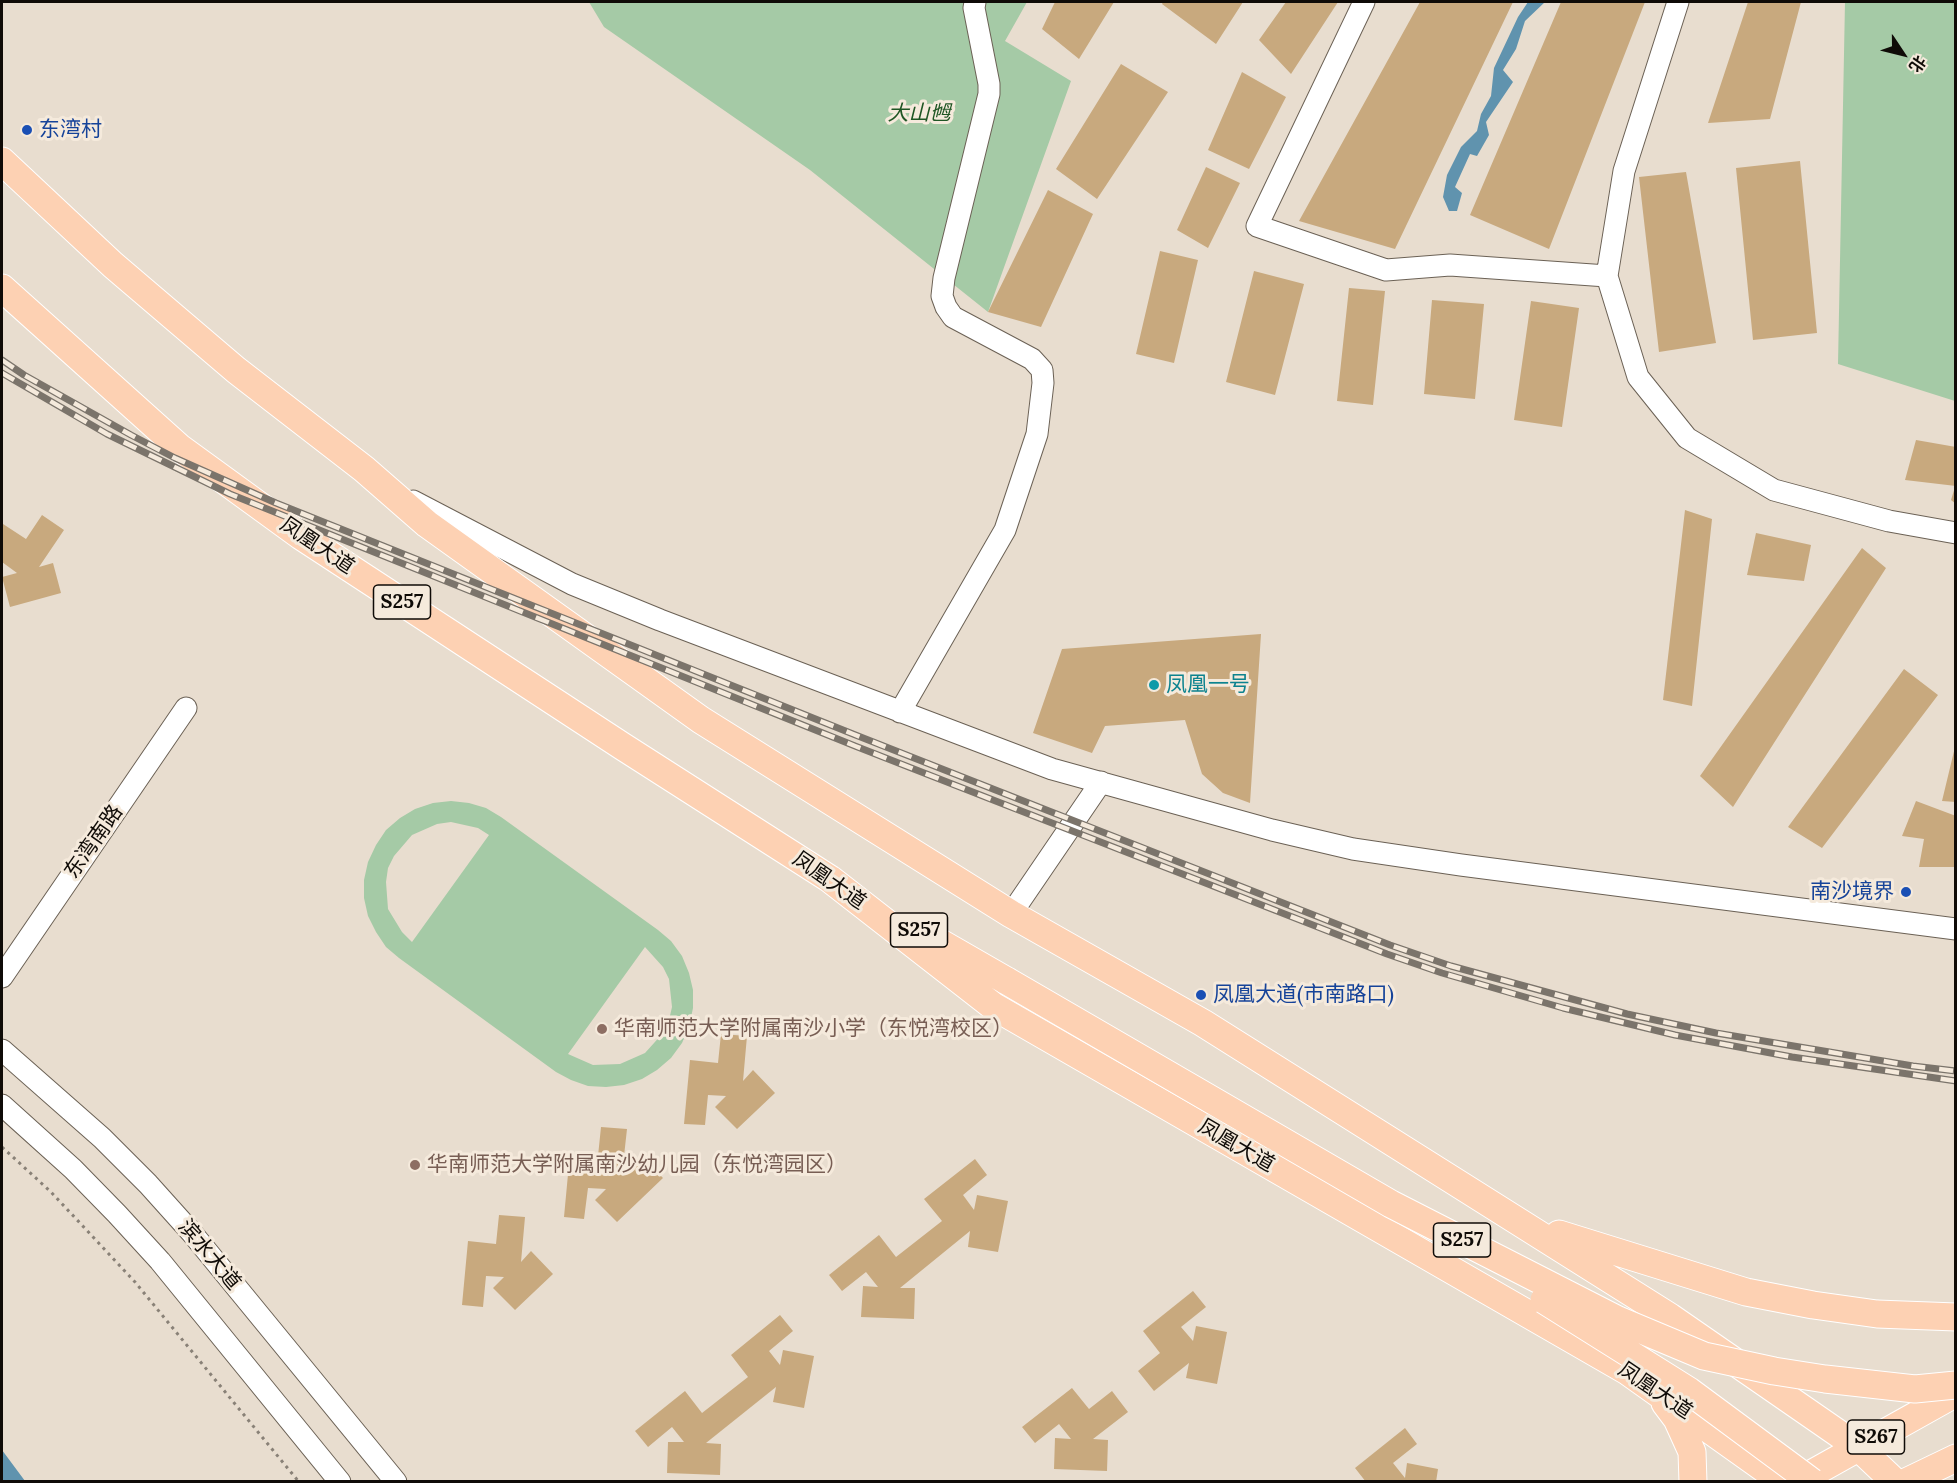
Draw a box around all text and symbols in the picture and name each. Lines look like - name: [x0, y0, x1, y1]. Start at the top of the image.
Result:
- north arrow: [1873, 24, 1933, 84]
- text: 北: [1905, 52, 1931, 77]
- park label: 大山乸: [888, 101, 950, 127]
- place label: 东湾村: [39, 117, 102, 143]
- marker: 东湾村: [20, 123, 34, 137]
- street label: 凤凰大道: [275, 512, 359, 580]
- road number: S257: [374, 585, 430, 619]
- place label: 凤凰一号: [1166, 672, 1250, 698]
- marker: 凤凰一号: [1147, 678, 1161, 692]
- street label: 东湾南路: [60, 800, 128, 884]
- street label: 凤凰大道: [787, 847, 871, 915]
- place label: 南沙境界: [1810, 879, 1894, 905]
- marker: 南沙境界: [1899, 885, 1913, 899]
- road number: S257: [890, 913, 948, 947]
- place label: 凤凰大道(市南路口): [1213, 982, 1394, 1008]
- marker: 凤凰大道(市南路口): [1194, 988, 1208, 1002]
- place label: 华南师范大学附属南沙小学（东悦湾校区）: [614, 1016, 1013, 1042]
- marker: 华南师范大学附属南沙小学（东悦湾校区）: [595, 1022, 609, 1036]
- street label: 凤凰大道: [1193, 1114, 1279, 1178]
- place label: 华南师范大学附属南沙幼儿园（东悦湾园区）: [427, 1152, 847, 1178]
- marker: 华南师范大学附属南沙幼儿园（东悦湾园区）: [408, 1158, 422, 1172]
- street label: 滨水大道: [172, 1215, 246, 1295]
- road number: S257: [1434, 1223, 1490, 1257]
- street label: 凤凰大道: [1613, 1357, 1697, 1425]
- road number: S267: [1848, 1420, 1904, 1454]

